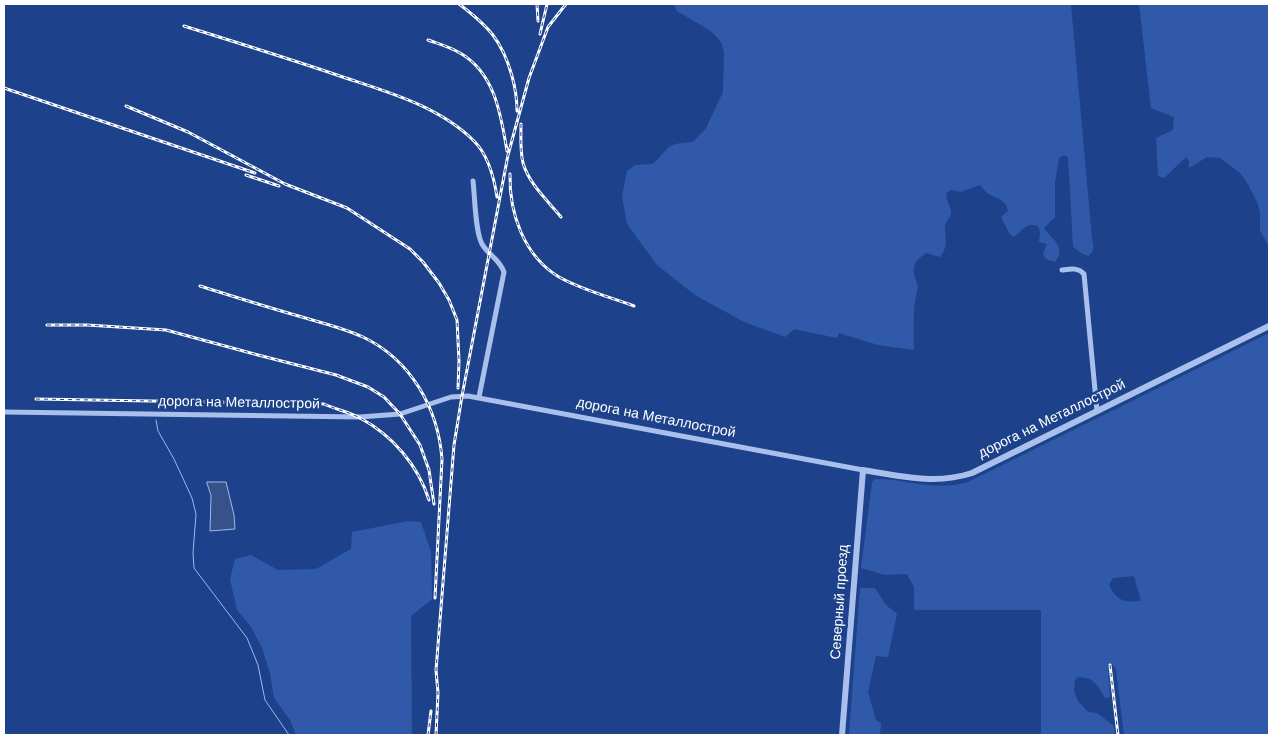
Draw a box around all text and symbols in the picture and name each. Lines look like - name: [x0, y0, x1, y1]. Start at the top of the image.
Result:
- street label: дорога на Металлострой: [976, 376, 1128, 462]
- street label: дорога на Металлострой: [158, 393, 320, 413]
- street label: дорога на Металлострой: [575, 394, 737, 442]
- street label: Северный проезд: [828, 544, 852, 660]

